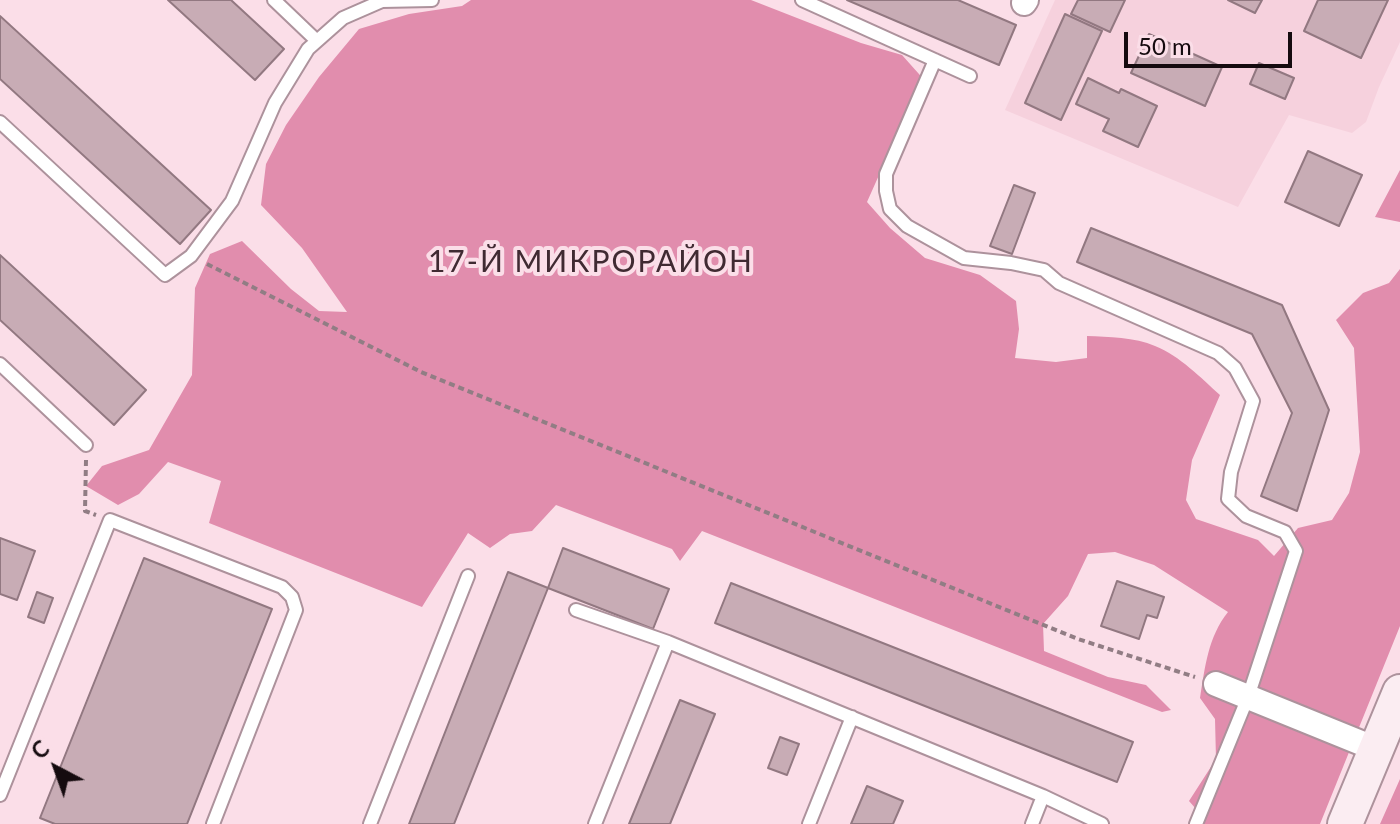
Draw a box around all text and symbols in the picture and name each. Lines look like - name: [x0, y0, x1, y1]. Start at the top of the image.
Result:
- scale bar: [1128, 16, 1296, 66]
- text: 50 m: [1138, 31, 1192, 60]
- district label: 17-Й МИКРОРАЙОН: [428, 244, 754, 280]
- north arrow: [16, 728, 96, 808]
- text: С: [26, 735, 54, 764]

